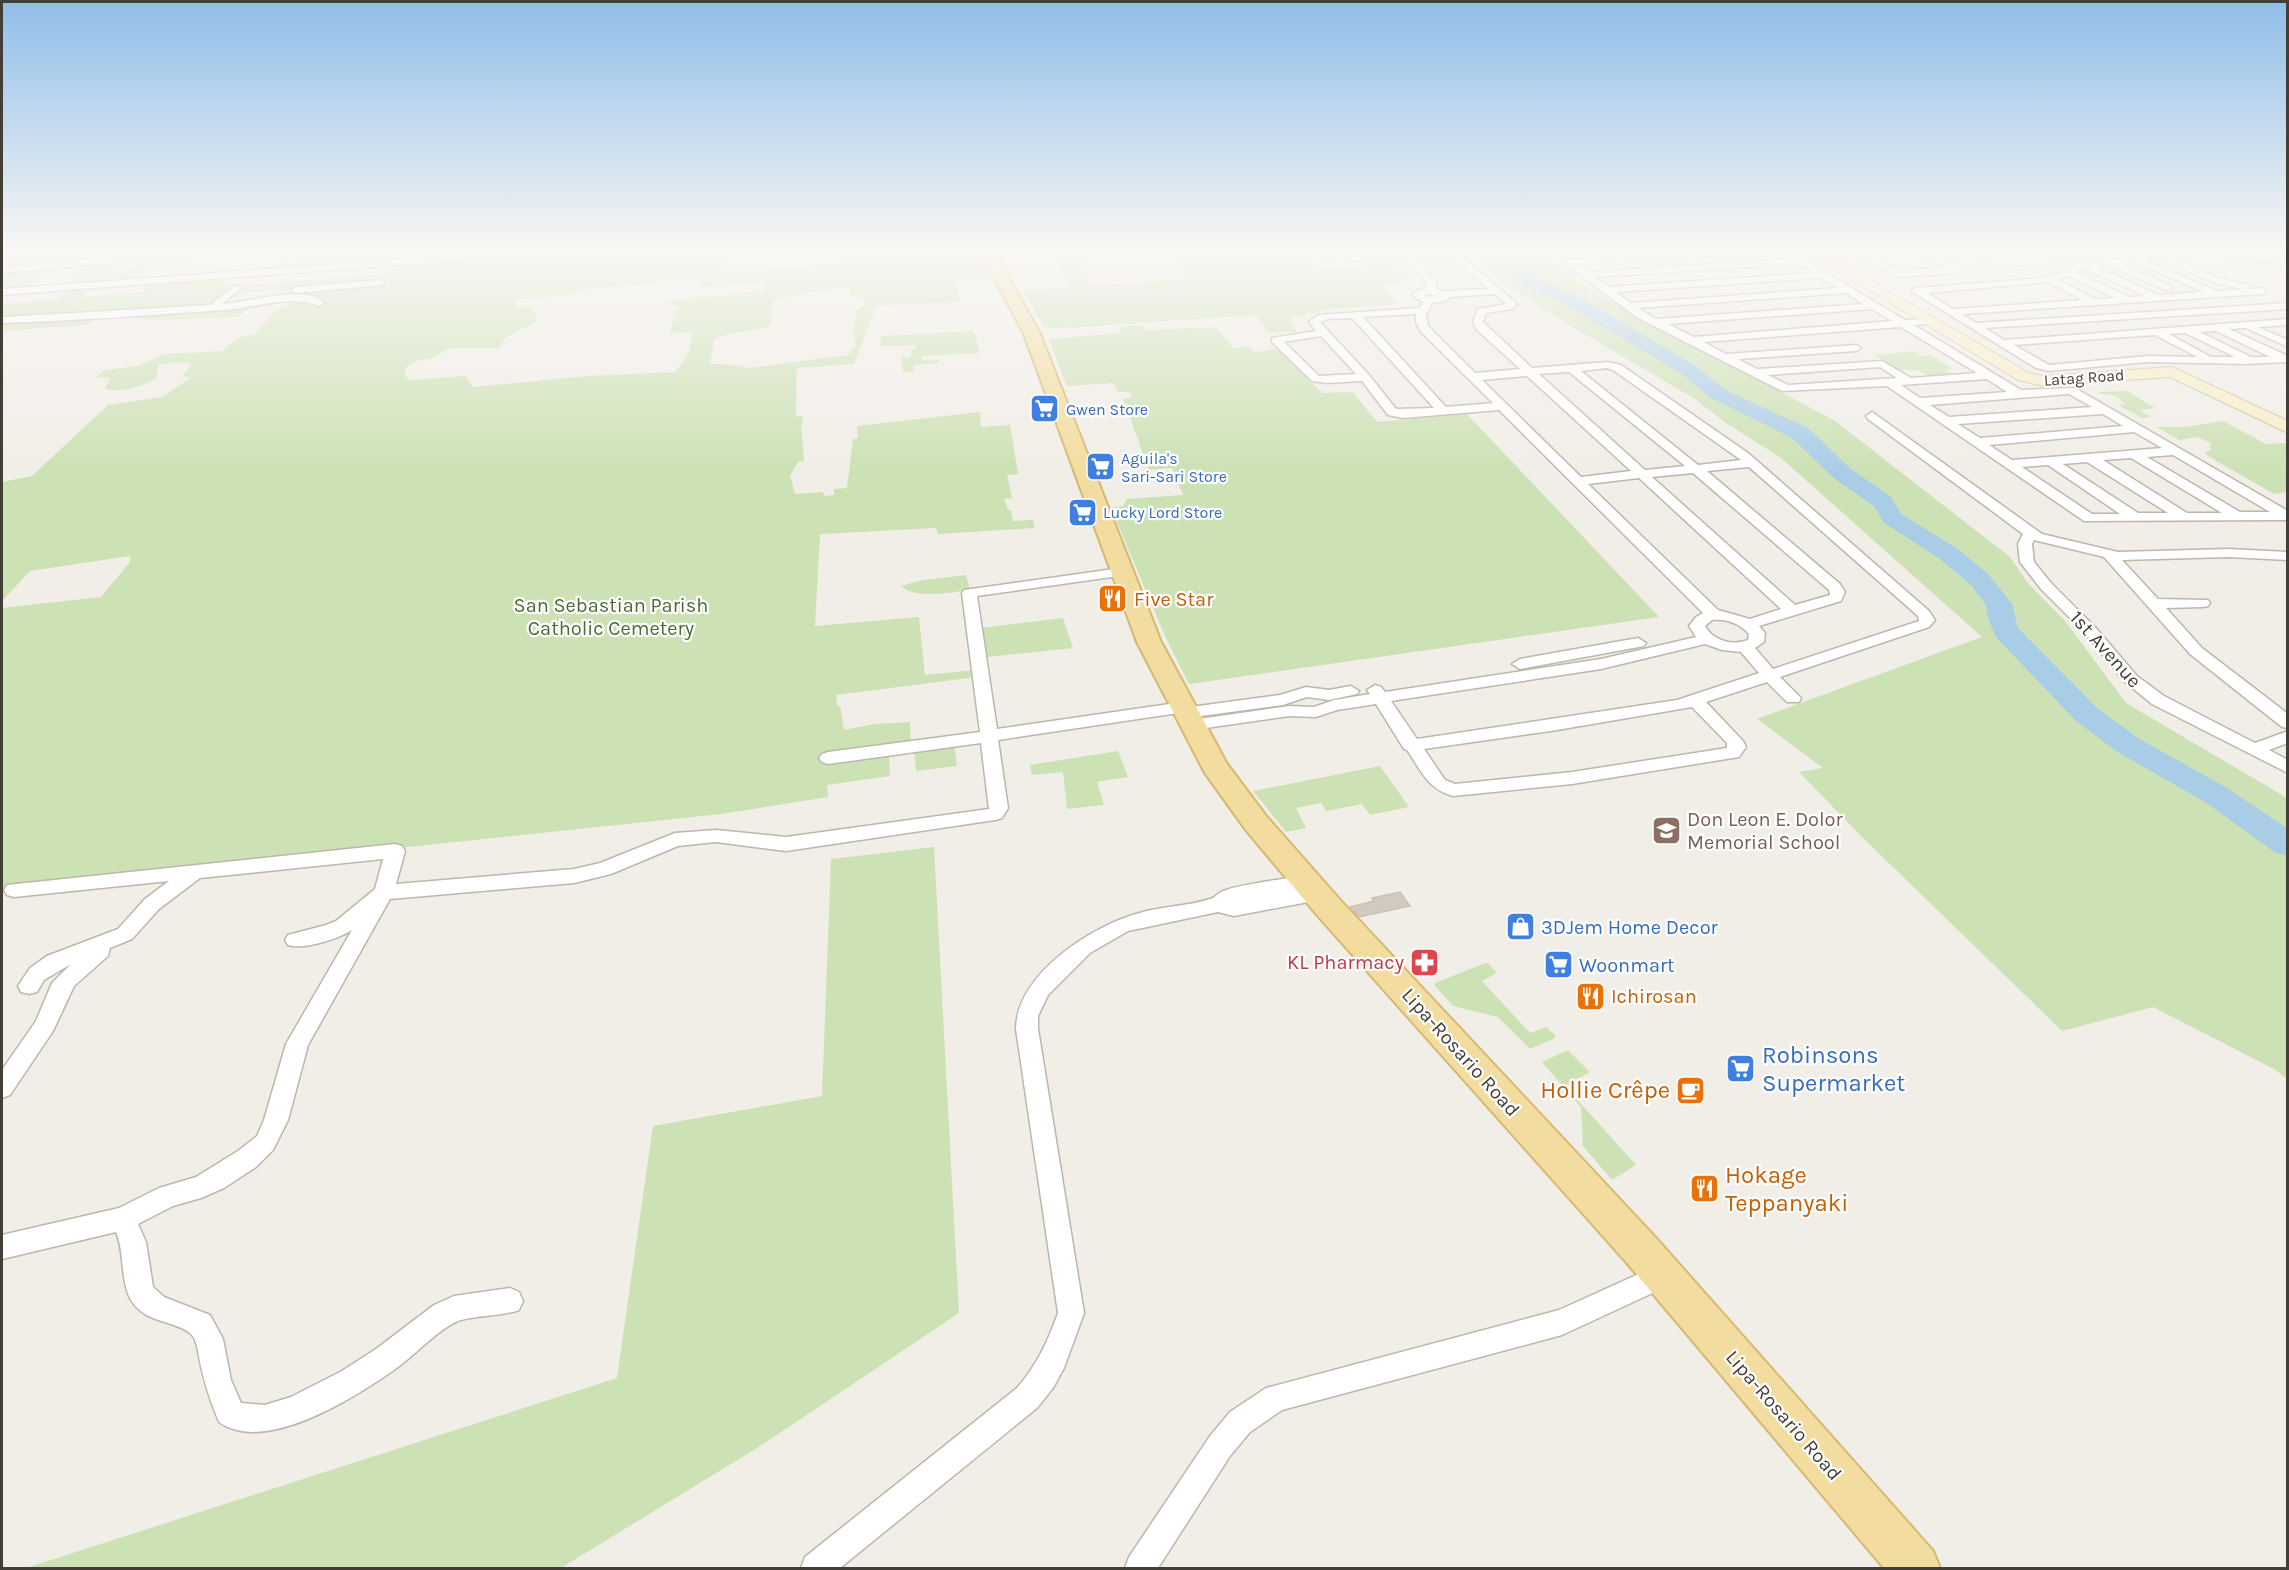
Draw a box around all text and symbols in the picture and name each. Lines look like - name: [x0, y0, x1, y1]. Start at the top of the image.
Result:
- street label: Latag Road: [2043, 365, 2125, 390]
- supermarket icon: Gwen Store: [1029, 393, 1061, 425]
- place label: Gwen Store: [1066, 400, 1148, 419]
- place label: Aguila's Sari-Sari Store: [1121, 449, 1227, 486]
- supermarket icon: Aguila's Sari-Sari Store: [1084, 451, 1116, 483]
- supermarket icon: Lucky Lord Store: [1066, 496, 1098, 528]
- place label: Lucky Lord Store: [1103, 503, 1222, 522]
- restaurant icon: Five Star: [1097, 583, 1129, 615]
- place label: Five Star: [1134, 588, 1214, 611]
- park label: San Sebastian Parish Catholic Cemetery: [514, 594, 708, 640]
- street label: 1st Avenue: [2065, 606, 2146, 692]
- place label: Don Leon E. Dolor Memorial School: [1687, 808, 1844, 854]
- school or university icon: Don Leon E. Dolor Memorial School: [1650, 814, 1682, 846]
- shop icon: 3DJem Home Decor: [1504, 911, 1536, 943]
- place label: 3DJem Home Decor: [1541, 916, 1719, 939]
- pharmacy icon: KL Pharmacy: [1409, 946, 1441, 978]
- supermarket icon: Woonmart: [1542, 949, 1574, 981]
- place label: KL Pharmacy: [1287, 951, 1404, 974]
- place label: Woonmart: [1579, 954, 1675, 977]
- restaurant icon: Ichirosan: [1574, 980, 1606, 1012]
- street label: Lipa-Rosario Road: [1397, 983, 1524, 1121]
- place label: Ichirosan: [1611, 985, 1697, 1008]
- place label: Robinsons Supermarket: [1762, 1041, 1905, 1097]
- supermarket icon: Robinsons Supermarket: [1725, 1053, 1757, 1085]
- cafe icon: Hollie Crêpe: [1675, 1074, 1707, 1106]
- place label: Hollie Crêpe: [1540, 1076, 1670, 1104]
- place label: Hokage Teppanyaki: [1725, 1161, 1848, 1217]
- restaurant icon: Hokage Teppanyaki: [1688, 1173, 1720, 1205]
- street label: Lipa-Rosario Road: [1721, 1346, 1846, 1485]

